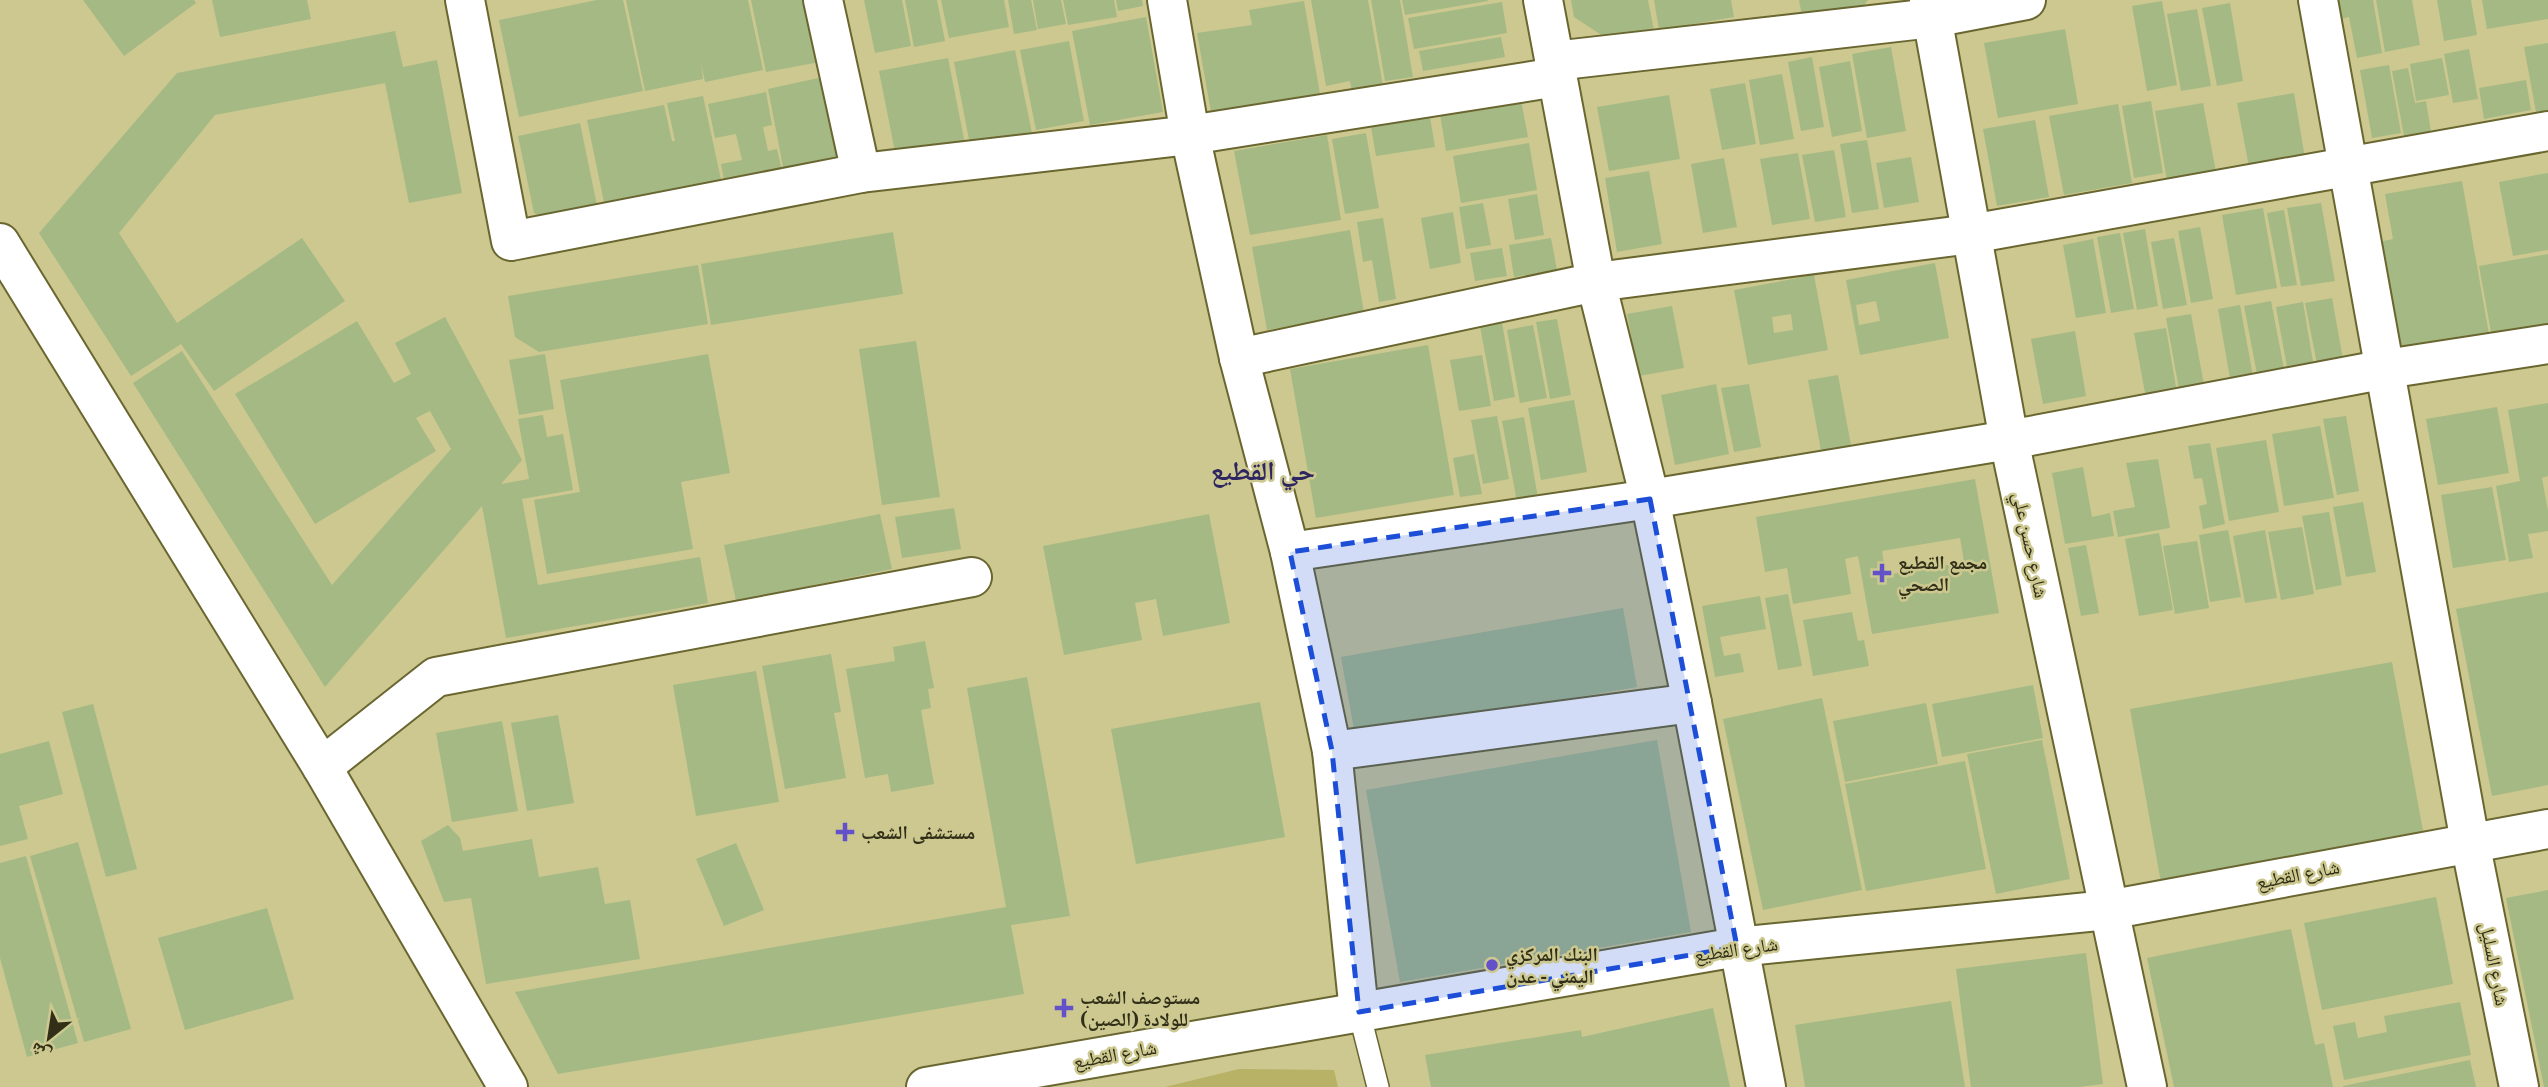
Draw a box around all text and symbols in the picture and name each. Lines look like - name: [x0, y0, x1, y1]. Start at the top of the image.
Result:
- district label: حي القطيع: [1211, 452, 1315, 496]
- street label: شارع حسن علي: [2001, 490, 2055, 602]
- place label: مجمع القطيع الصحي: [1898, 549, 1987, 603]
- marker: مجمع القطيع الصحي: [1872, 563, 1892, 583]
- place label: مستشفى الشعب: [861, 819, 975, 851]
- marker: مستشفى الشعب: [835, 822, 855, 842]
- street label: شارع القطيع: [2254, 853, 2343, 901]
- street label: شارع السليل: [2468, 920, 2516, 1009]
- street label: شارع القطيع: [1693, 930, 1780, 974]
- place label: البنك المركزي اليمني - عدن: [1506, 941, 1598, 995]
- marker: البنك المركزي اليمني - عدن: [1484, 957, 1500, 973]
- place label: مستوصف الشعب (الصين) للولادة: [1080, 984, 1200, 1038]
- marker: مستوصف الشعب (الصين) للولادة: [1054, 998, 1074, 1018]
- north arrow: [14, 1003, 84, 1073]
- text: ش: [25, 1031, 59, 1069]
- street label: شارع القطيع: [1071, 1034, 1160, 1080]

